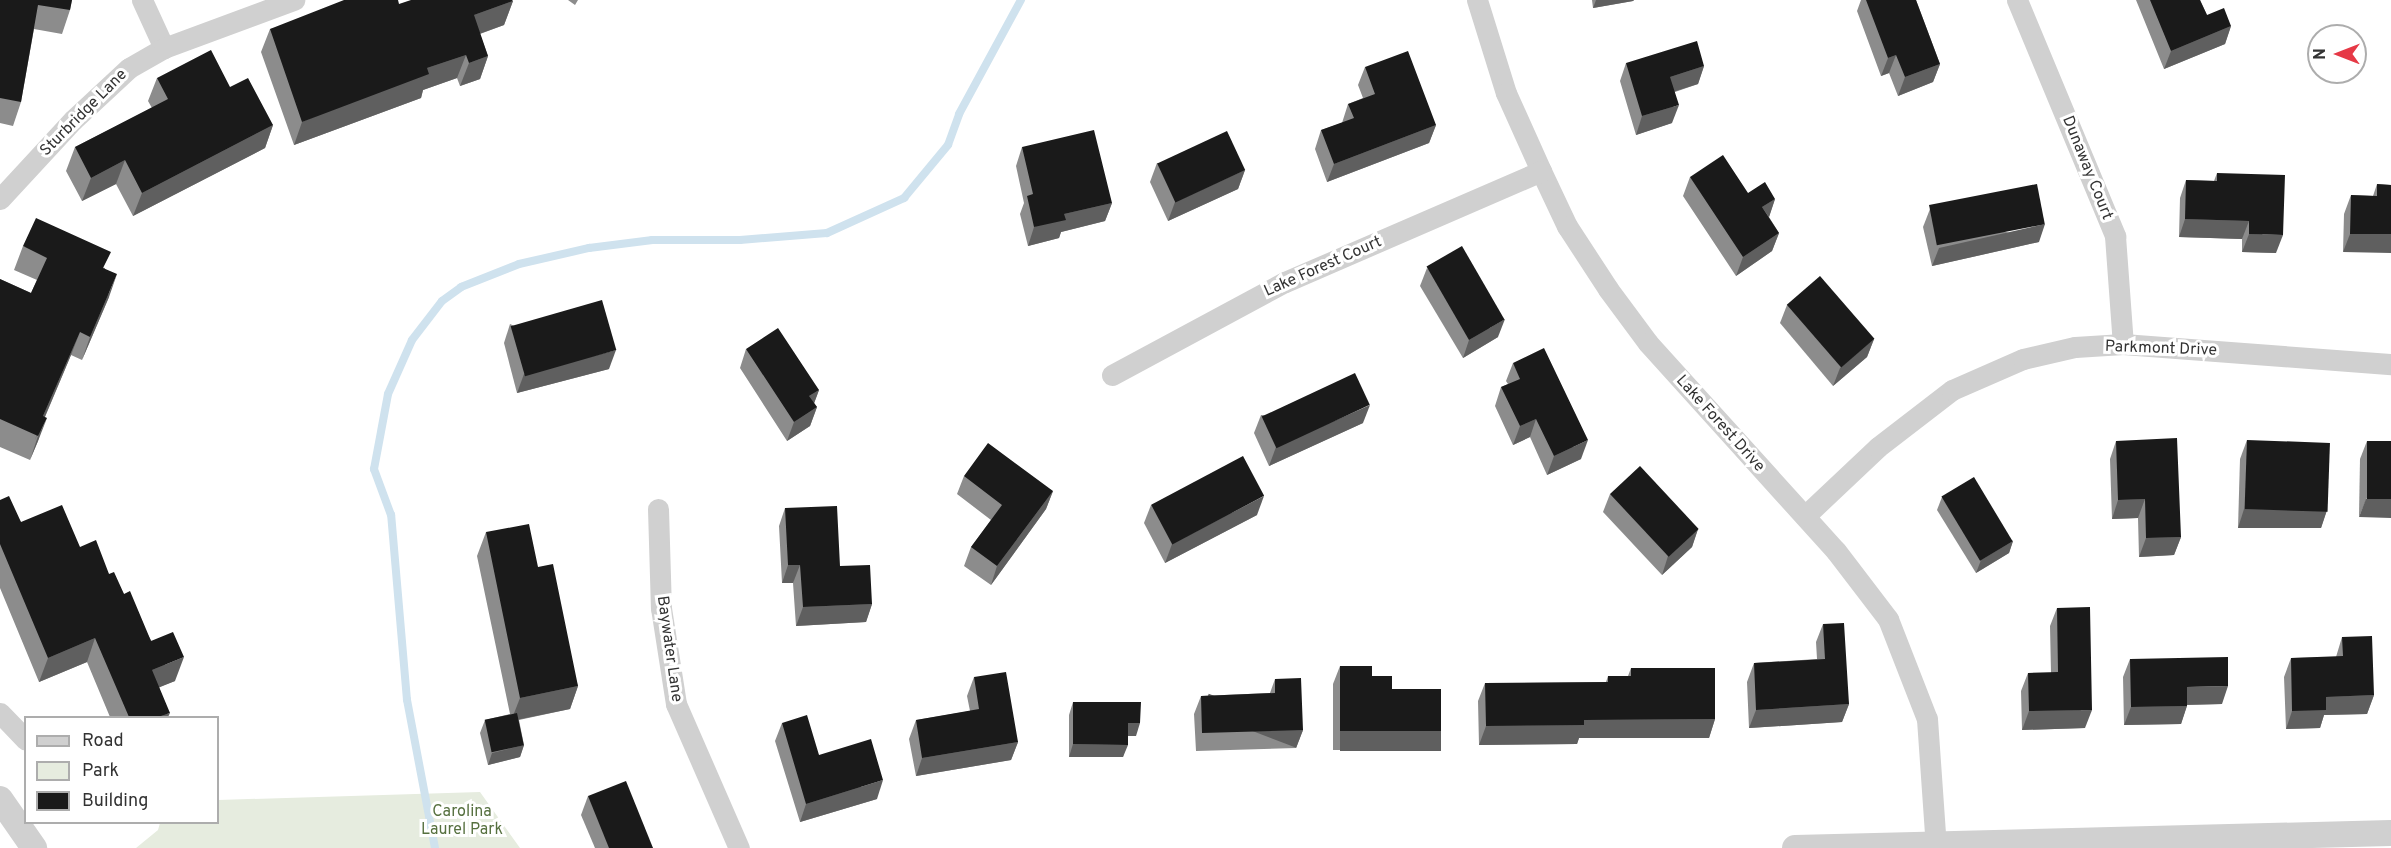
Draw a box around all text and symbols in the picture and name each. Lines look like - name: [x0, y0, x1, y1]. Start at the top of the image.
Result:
- north arrow: [2307, 24, 2367, 84]
- text: N: [2311, 48, 2331, 60]
- street label: Sturbridge Lane: [36, 65, 132, 161]
- street label: Dunaway Court: [2057, 113, 2117, 223]
- street label: Lake Forest Court: [1261, 232, 1385, 302]
- street label: Parkmont Drive: [2105, 337, 2217, 361]
- street label: Lake Forest Drive: [1672, 372, 1768, 476]
- street label: Baywater Lane: [652, 595, 686, 703]
- legend: [24, 716, 219, 824]
- text: Road: [82, 730, 124, 753]
- text: Park: [82, 760, 119, 783]
- text: Building: [82, 790, 148, 813]
- park label: Carolina Laurel Park: [421, 802, 503, 840]

